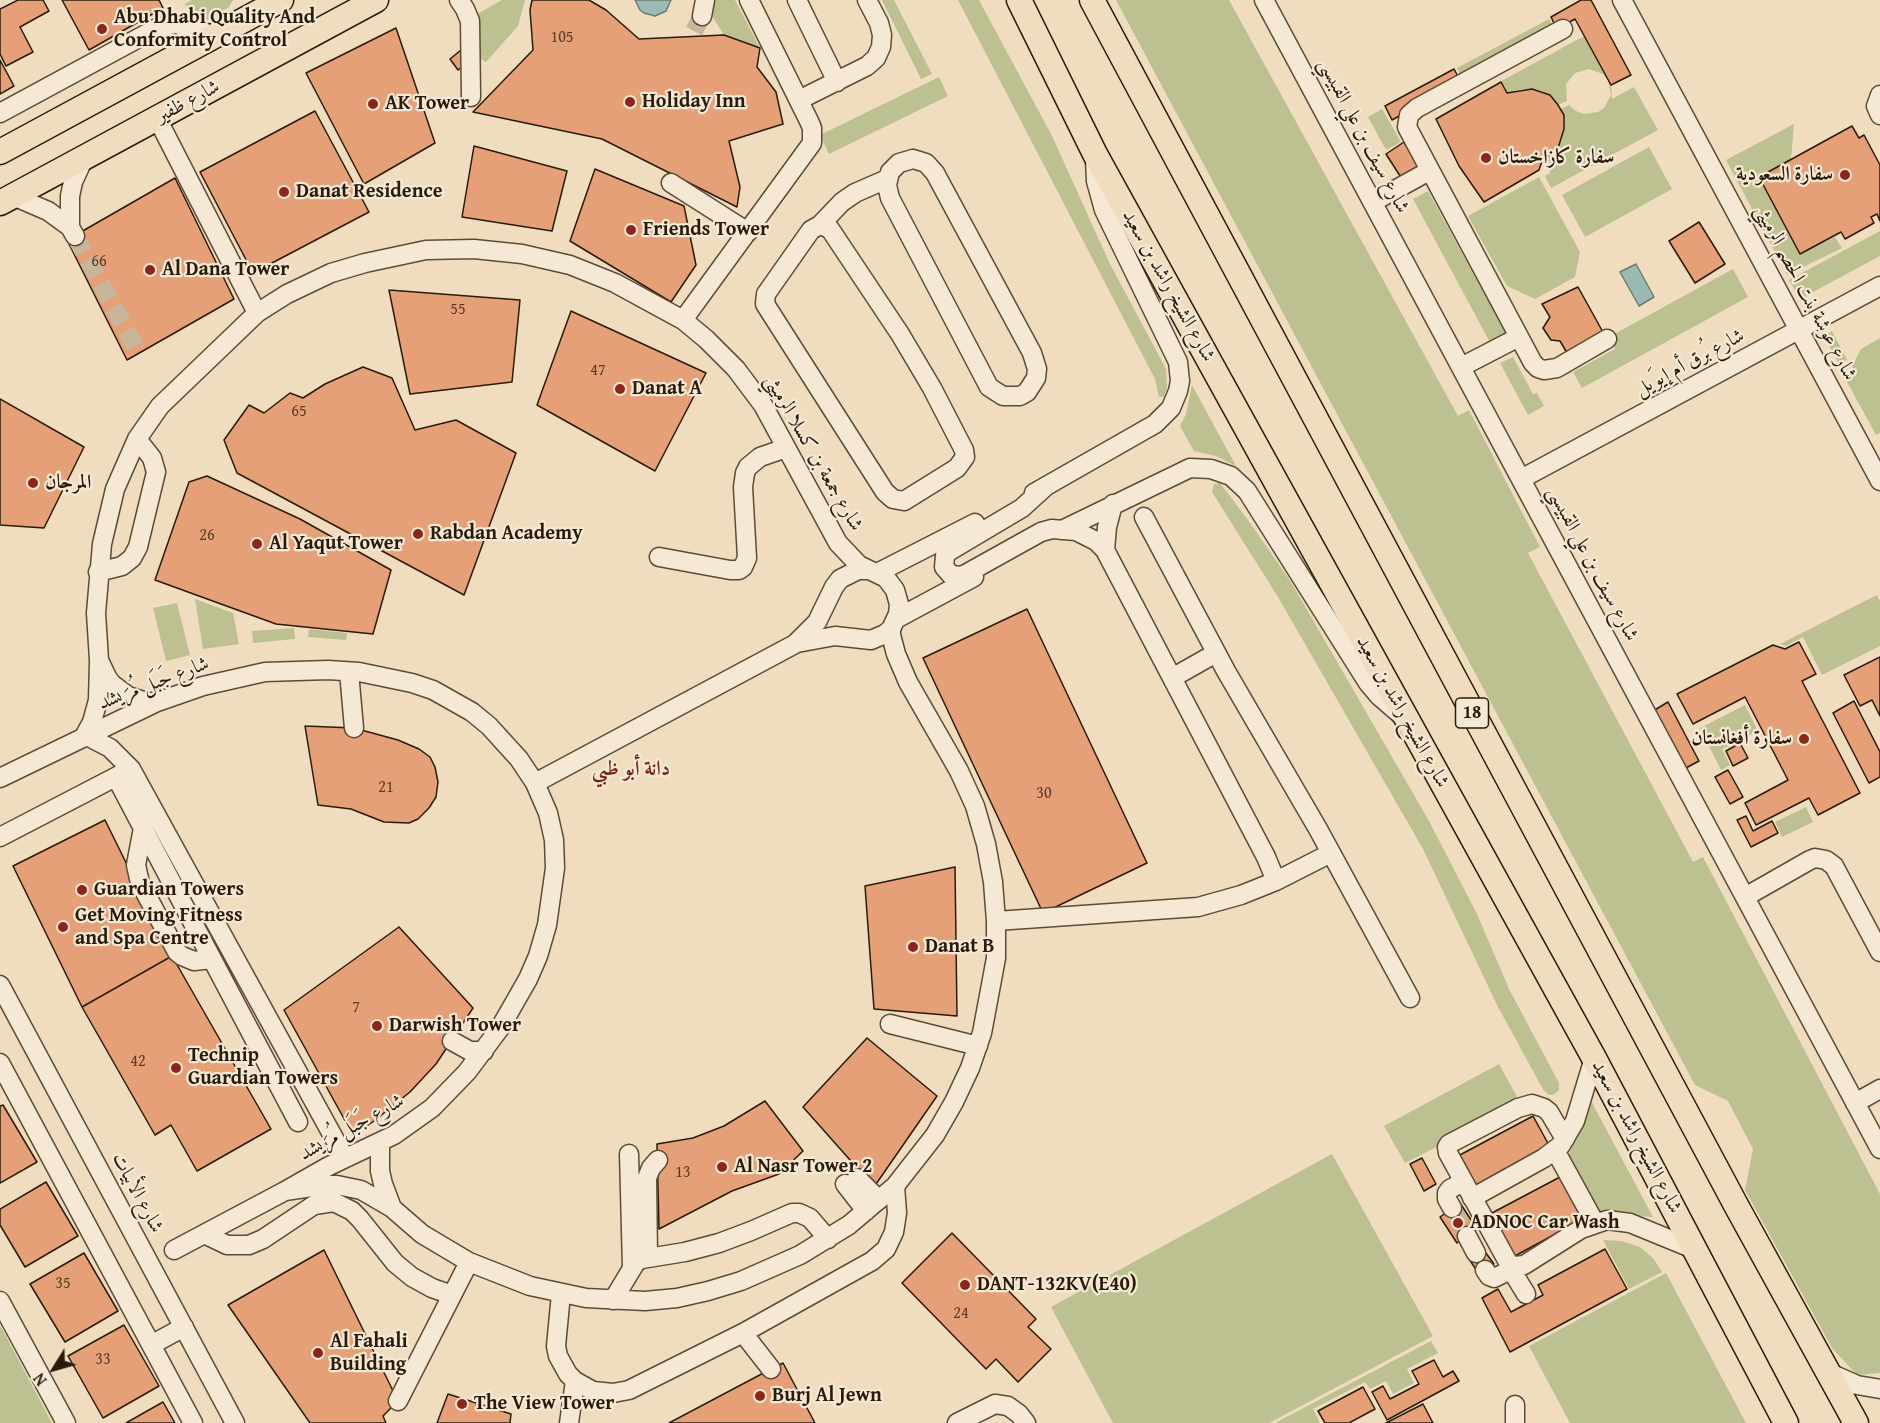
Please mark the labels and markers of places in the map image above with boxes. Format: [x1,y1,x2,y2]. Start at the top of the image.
place label: Abu Dhabi Quality And Conformity Control [114,6,315,53]
marker: Abu Dhabi Quality And Conformity Control [95,22,109,36]
place label: Holiday Inn [642,90,746,114]
place label: AK Tower [385,92,469,116]
marker: Holiday Inn [623,95,637,109]
marker: AK Tower [366,97,380,111]
place label: سفارة كازاخستان [1498,146,1614,170]
marker: سفارة كازاخستان [1479,151,1493,165]
place label: سفارة السعودية [1736,163,1833,187]
marker: سفارة السعودية [1838,168,1852,182]
place label: Danat Residence [296,180,443,204]
marker: Danat Residence [277,185,291,199]
place label: Friends Tower [643,218,769,242]
marker: Friends Tower [624,223,638,237]
place label: Al Dana Tower [162,258,290,282]
marker: Al Dana Tower [143,263,157,277]
place label: Danat A [632,377,702,401]
marker: Danat A [613,382,627,396]
place label: المرجان [45,471,91,495]
marker: المرجان [26,476,40,490]
place label: Rabdan Academy [430,522,582,546]
marker: Rabdan Academy [411,527,425,541]
place label: Al Yaqut Tower [269,532,403,556]
marker: Al Yaqut Tower [250,537,264,551]
place label: سفارة أفغانستان [1691,727,1792,751]
marker: سفارة أفغانستان [1797,732,1811,746]
place label: Guardian Towers [94,878,244,902]
marker: Guardian Towers [75,883,89,897]
place label: Get Moving Fitness and Spa Centre [75,904,243,951]
marker: Get Moving Fitness and Spa Centre [56,920,70,934]
place label: Danat B [925,935,995,959]
marker: Danat B [906,940,920,954]
place label: Darwish Tower [389,1014,521,1038]
marker: Darwish Tower [370,1019,384,1033]
place label: Technip Guardian Towers [188,1044,338,1091]
marker: Technip Guardian Towers [169,1061,183,1075]
place label: Al Nasr Tower 2 [734,1155,872,1179]
marker: Al Nasr Tower 2 [715,1160,729,1174]
place label: ADNOC Car Wash [1470,1211,1620,1235]
marker: ADNOC Car Wash [1451,1216,1465,1230]
place label: DANT-132KV(E40) [977,1273,1137,1297]
marker: DANT-132KV(E40) [958,1278,972,1292]
place label: Al Fahali Building [330,1330,408,1377]
marker: Al Fahali Building [311,1346,325,1360]
place label: Burj Al Jewn [772,1384,882,1408]
marker: Burj Al Jewn [753,1389,767,1403]
place label: The View Tower [474,1392,614,1416]
marker: The View Tower [455,1397,469,1411]

